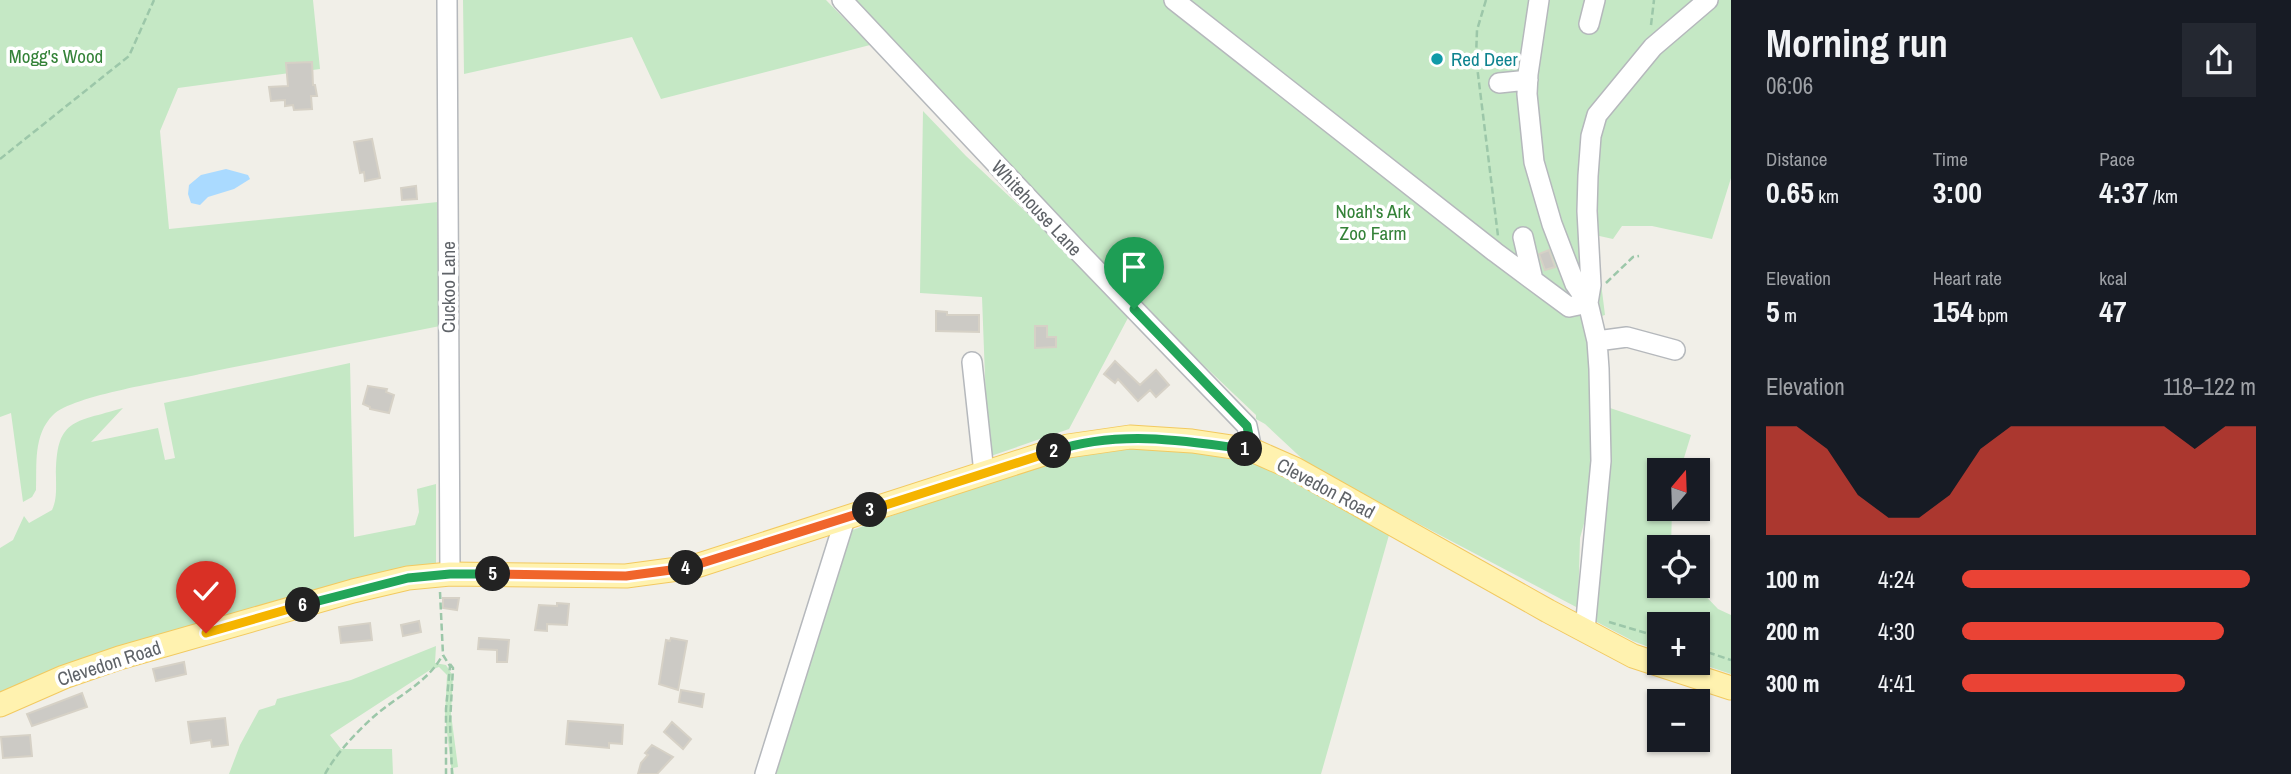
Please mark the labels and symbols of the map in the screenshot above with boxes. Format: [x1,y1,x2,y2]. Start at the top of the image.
park label: Mogg's Wood [9,43,103,69]
place label: Red Deer [1451,46,1518,72]
marker: Red Deer [1429,51,1445,67]
street label: Whitehouse Lane [986,154,1088,262]
park label: Noah's Ark Zoo Farm [1336,198,1411,246]
pin [1104,237,1164,309]
street label: Cuckoo Lane [435,241,461,333]
pin: 1 [1228,432,1262,466]
pin: 2 [1036,434,1072,468]
street label: Clevedon Road [1272,451,1380,525]
north arrow [1647,458,1710,522]
pin: 3 [852,492,888,528]
pin: 4 [668,550,704,586]
pin: 5 [476,556,510,592]
pin [176,561,236,633]
pin: 6 [286,588,320,622]
street label: Clevedon Road [54,634,164,692]

